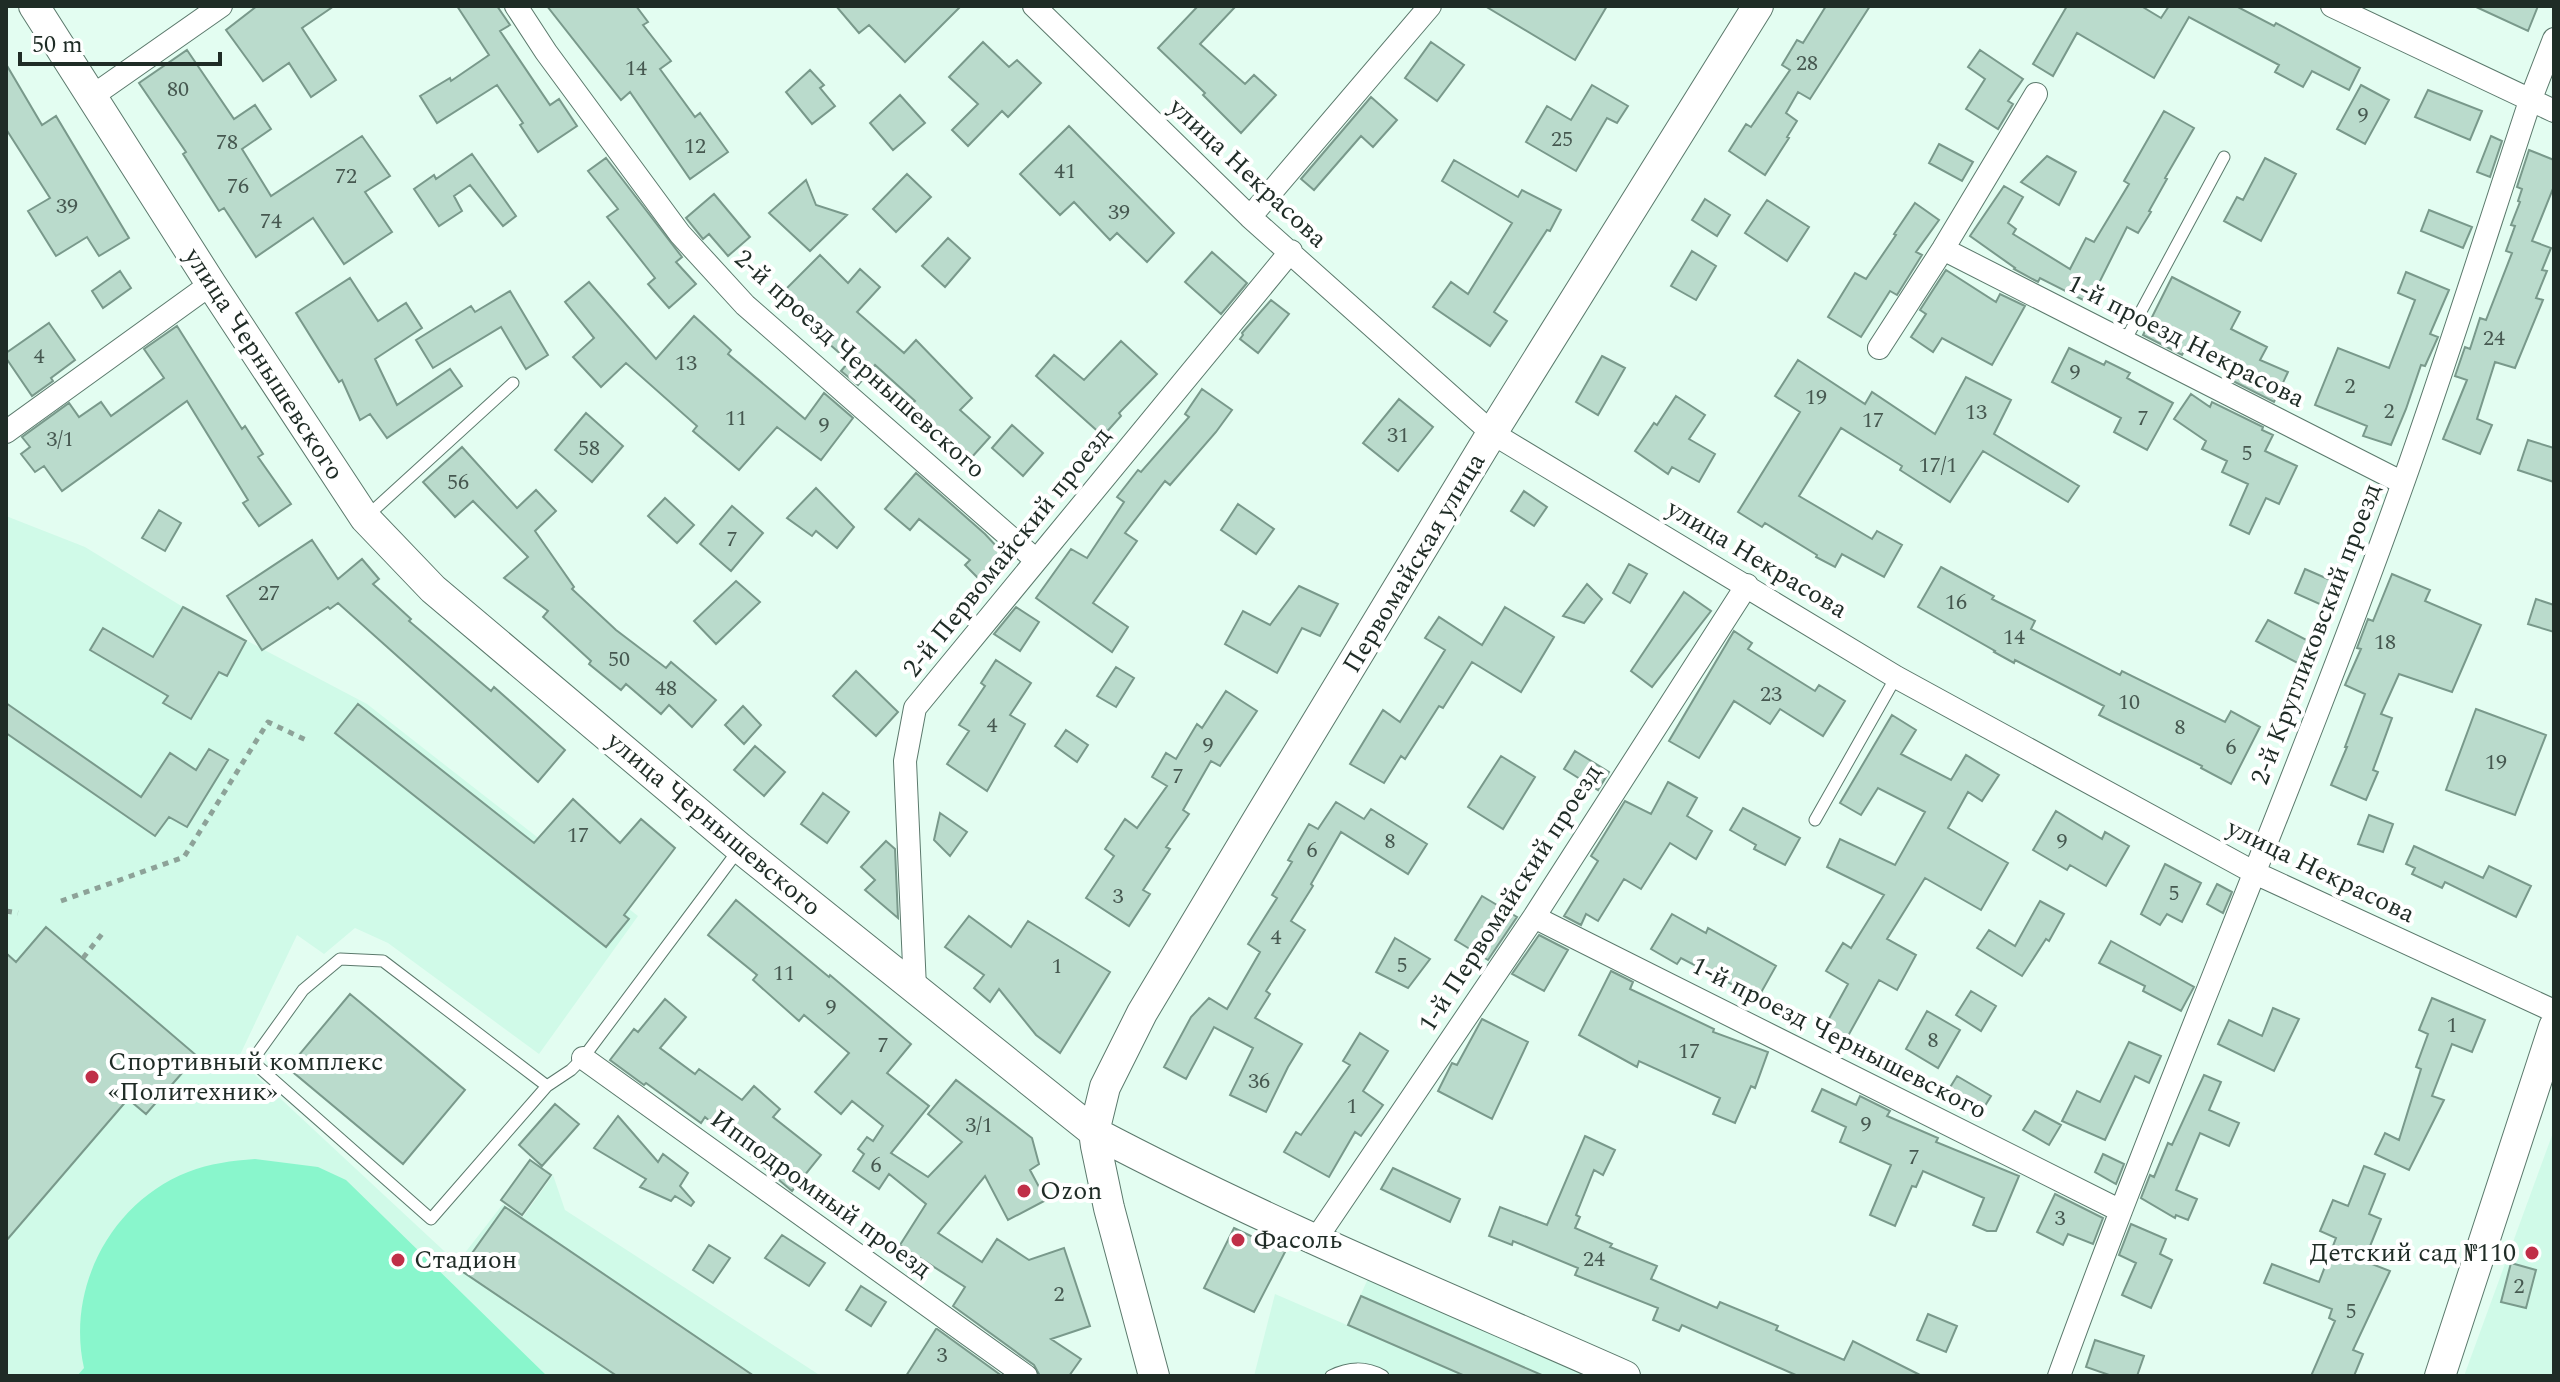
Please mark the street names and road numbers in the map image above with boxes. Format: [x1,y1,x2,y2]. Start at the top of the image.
street label: улица Некрасова [1159,88,1337,258]
street label: улица Чернышевского [173,239,354,488]
street label: 2-й проезд Чернышевского [725,240,995,488]
street label: 1-й проезд Некрасова [2060,264,2312,419]
street label: 2-й Первомайский проезд [893,418,1121,686]
street label: Первомайская улица [1332,445,1496,681]
street label: 2-й Кругликовский проезд [2240,477,2392,791]
street label: улица Некрасова [1658,488,1856,629]
street label: улица Чернышевского [597,721,830,926]
street label: 1-й Первомайский проезд [1408,756,1612,1040]
street label: улица Некрасова [2219,808,2422,934]
street label: 1-й проезд Чернышевского [1684,946,1994,1130]
street label: Ипподромный проезд [702,1100,940,1288]

